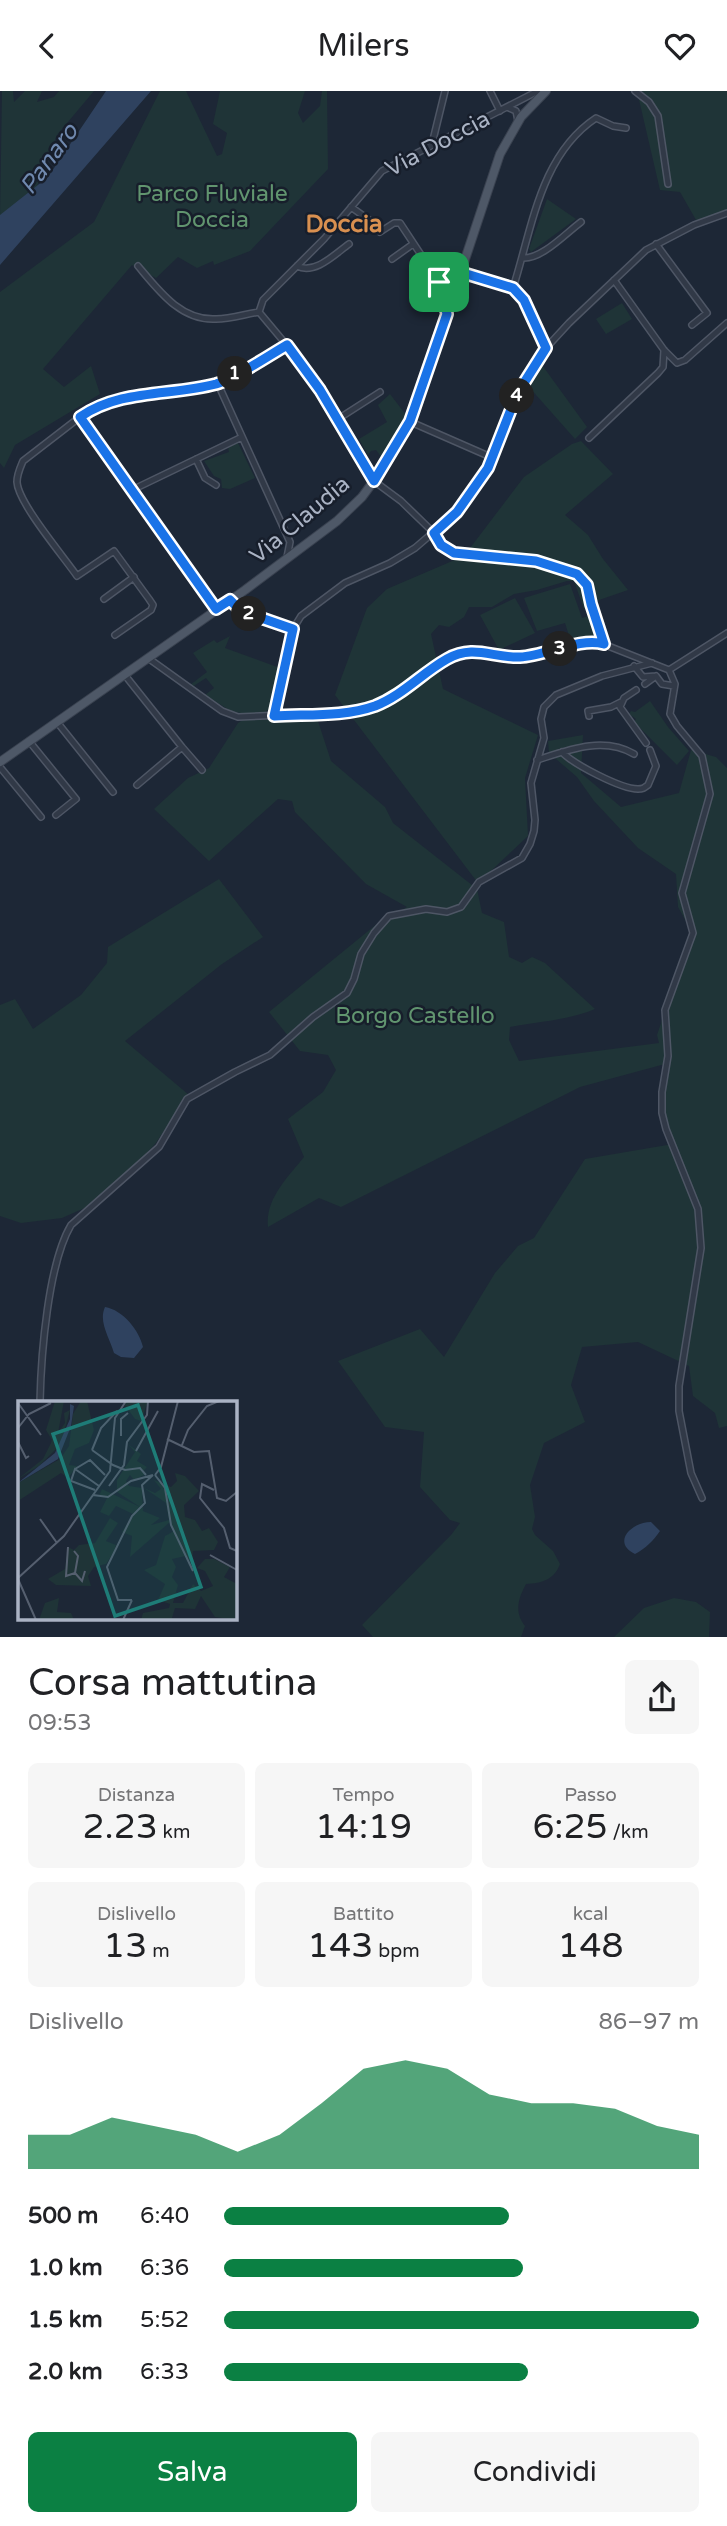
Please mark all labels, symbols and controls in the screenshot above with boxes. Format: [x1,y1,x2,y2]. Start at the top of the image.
icon: back [28,27,66,65]
text: Milers [317,27,410,65]
icon: heart [661,27,699,65]
street label: Via Doccia [381,105,495,183]
water label: Panaro [14,117,85,200]
park label: Parco Fluviale Doccia [136,180,288,234]
district label: Doccia [305,210,383,239]
pin [409,252,469,312]
icon: arrive [420,263,458,301]
pin: 1 [218,357,252,391]
text: 1 [229,362,240,384]
pin: 4 [500,379,534,413]
text: 4 [511,384,522,406]
street label: Via Claudia [244,470,356,570]
pin: 2 [232,596,266,631]
text: 2 [243,602,254,624]
pin: 3 [542,631,578,667]
text: 3 [554,637,565,659]
park label: Borgo Castello [335,1002,495,1030]
inset map [18,1401,236,1619]
text: Corsa mattutina [28,1660,317,1706]
button: share [625,1660,699,1734]
text: 09:53 [28,1709,92,1737]
text: Distanza [98,1784,175,1806]
text: Tempo [332,1784,395,1806]
text: Passo [564,1784,617,1806]
text: 2.23 [83,1806,158,1848]
text: 14:19 [315,1806,412,1848]
text: 6:25 [532,1806,607,1848]
text: km [158,1821,190,1843]
text: /km [607,1821,649,1843]
text: Dislivello [97,1903,176,1925]
text: Battito [333,1903,394,1925]
text: kcal [573,1903,608,1925]
text: 13 [103,1925,147,1967]
text: 143 [307,1925,373,1967]
text: 148 [558,1925,623,1967]
text: m [147,1940,170,1962]
text: bpm [373,1940,420,1962]
text: Dislivello [28,2008,124,2036]
text: 86–97 m [598,2008,699,2036]
text: 500 m [28,2202,98,2230]
text: 6:40 [140,2202,189,2230]
text: 1.0 km [28,2254,103,2282]
text: 6:36 [140,2254,189,2282]
text: 1.5 km [28,2306,103,2334]
text: 5:52 [140,2306,189,2334]
text: 2.0 km [28,2358,103,2386]
text: 6:33 [140,2358,189,2386]
button: Salva [28,2432,357,2512]
button: Condividi [371,2432,699,2512]

